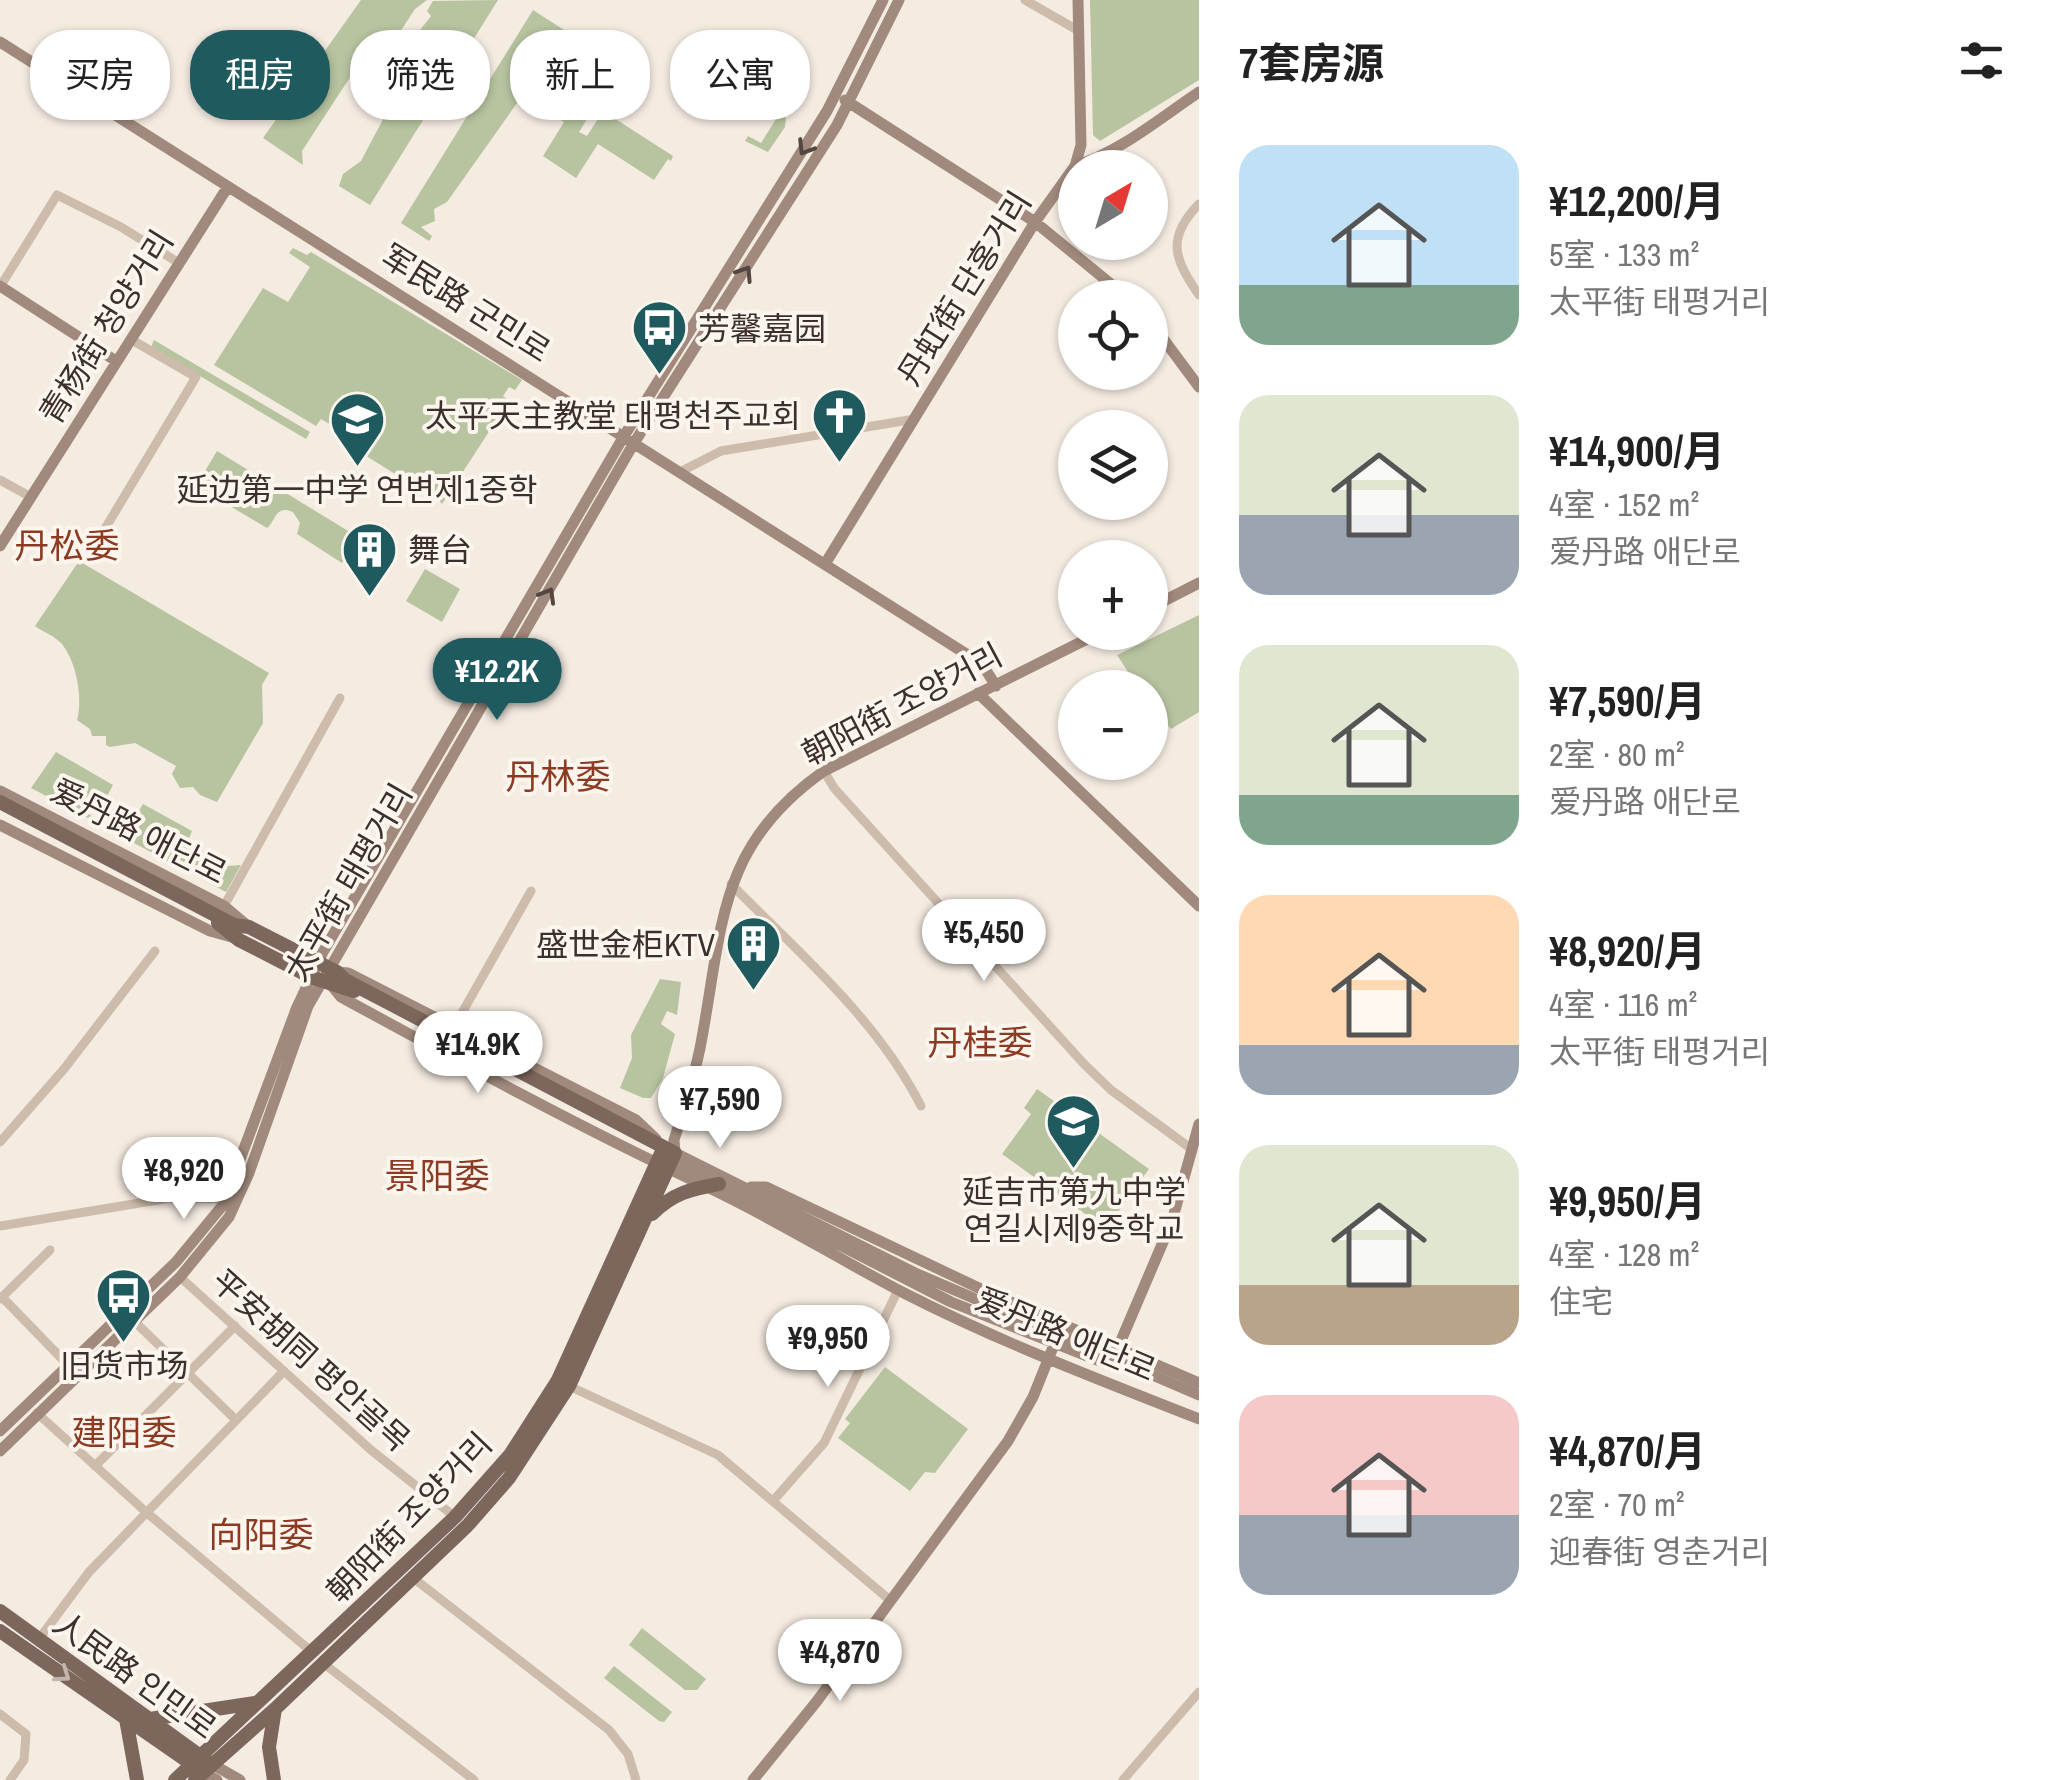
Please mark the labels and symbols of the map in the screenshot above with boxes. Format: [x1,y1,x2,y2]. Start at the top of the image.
one-way arrow [798,137,817,155]
north arrow [1058,150,1168,260]
street label: 丹虹街 단홍거리 [887,183,1041,393]
street label: 青杨街 청양거리 [29,222,183,432]
street label: 军民路 군민로 [373,234,559,372]
one-way arrow [733,266,751,285]
bus stop icon: 芳馨嘉园 [629,298,689,377]
place label: 芳馨嘉园 [698,307,826,350]
church icon: 太平天主教堂 태평천주교회 [810,385,870,464]
school or university icon: 延边第一中学 연변제1중학 [327,390,387,469]
place label: 太平天主教堂 태평천주교회 [425,394,801,437]
place label: 延边第一中学 연변제1중학 [176,468,538,511]
building icon: 舞台 [339,519,399,598]
district label: 丹松委 [14,522,120,569]
place label: 舞台 [408,528,472,571]
one-way arrow [535,588,555,606]
street label: 朝阳街 조양거리 [794,633,1010,775]
pin: ¥12.2K [416,638,578,723]
district label: 丹林委 [505,753,611,800]
street label: 爱丹路 애단로 [44,768,234,894]
street label: 太平街 태평거리 [274,776,422,988]
pin: ¥5,450 [903,899,1065,984]
building icon: 盛世金柜KTV [724,914,784,993]
place label: 盛世金柜KTV [536,923,715,966]
pin: ¥14.9K [397,1011,559,1096]
district label: 丹桂委 [927,1019,1033,1066]
pin: ¥7,590 [639,1066,801,1151]
school or university icon: 延吉市第九中学 연길시제9중학교 [1044,1092,1104,1171]
pin: ¥8,920 [103,1137,265,1222]
district label: 景阳委 [384,1152,490,1199]
place label: 延吉市第九中学 연길시제9중학교 [962,1170,1186,1250]
street label: 平安胡同 평안골목 [203,1259,419,1461]
bus stop icon: 旧货市场 [94,1266,154,1345]
street label: 爱丹路 애단로 [969,1277,1163,1391]
pin: ¥9,950 [747,1305,909,1390]
place label: 旧货市场 [60,1344,188,1387]
district label: 建阳委 [71,1409,177,1456]
street label: 朝阳街 조양거리 [317,1423,501,1611]
district label: 向阳委 [208,1511,314,1558]
street label: 人民路 인민로 [45,1601,225,1749]
pin: ¥4,870 [759,1619,921,1704]
one-way arrow [51,1663,70,1681]

